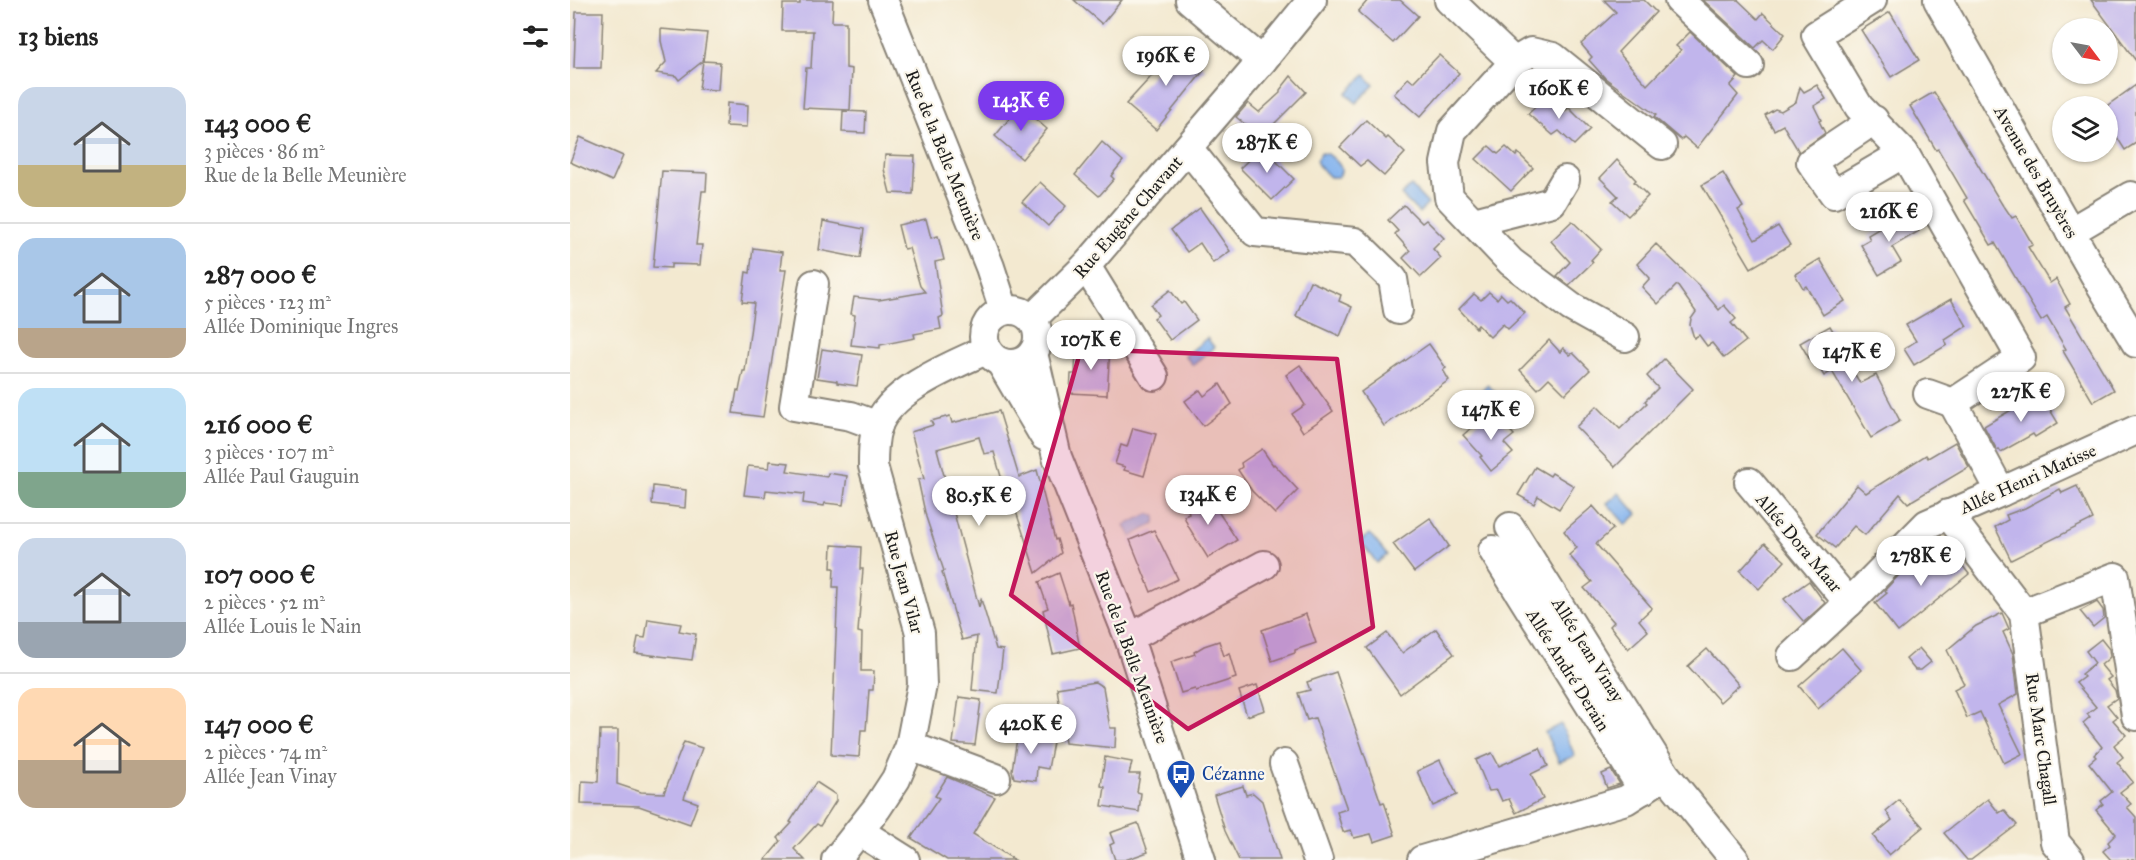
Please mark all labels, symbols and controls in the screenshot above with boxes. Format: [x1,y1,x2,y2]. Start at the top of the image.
north arrow [2052,18,2118,84]
map controls [2052,18,2118,162]
text: 13 biens [18,20,98,52]
icon: filters [519,20,552,53]
pin: 196K € [1117,36,1215,87]
text: 196K € [1136,43,1196,67]
street label: Rue de la Belle Meunière [901,66,989,244]
pin: 160K € [1510,69,1608,120]
text: 160K € [1529,76,1589,100]
pin: 143K € [972,81,1070,132]
text: 143K € [992,88,1050,112]
button: layers [2052,96,2118,162]
street label: Avenue des Bruyères [1989,101,2083,242]
text: 143 000 € [204,107,312,139]
icon: home [66,111,138,183]
pin: 287K € [1218,123,1316,174]
text: 287K € [1236,130,1298,154]
text: 3 pièces · 86 m² [204,139,325,163]
street label: Rue Eugène Chavant [1069,151,1188,283]
text: Rue de la Belle Meunière [204,163,407,187]
pin: 216K € [1840,192,1938,243]
text: 216K € [1860,199,1918,223]
text: 287 000 € [204,258,317,290]
icon: home [66,262,138,334]
text: 5 pièces · 123 m² [204,290,331,314]
text: Allée Dominique Ingres [204,314,398,338]
pin: 107K € [1042,320,1140,371]
text: 107K € [1061,327,1121,351]
pin: 147K € [1803,332,1901,383]
text: 147K € [1822,339,1882,363]
pin: 227K € [1972,372,2070,423]
text: 227K € [1991,379,2051,403]
pin: 147K € [1442,390,1540,441]
text: 147K € [1461,397,1521,421]
text: 216 000 € [204,408,313,440]
icon: home [66,412,138,484]
street label: Allée Henri Matisse [1955,439,2100,519]
text: 3 pièces · 107 m² [204,440,334,464]
text: Allée Paul Gauguin [204,464,359,488]
pin: 134K € [1159,475,1257,526]
pin: 80.5K € [924,476,1034,527]
text: 134K € [1179,482,1237,506]
text: 80.5K € [946,483,1012,507]
street label: Allée Dora Maar [1750,488,1847,597]
street label: Rue Jean Vilar [879,528,928,636]
pin: 278K € [1872,536,1970,587]
text: 278K € [1890,543,1952,567]
text: 107 000 € [204,558,316,590]
icon: home [66,562,138,634]
street label: Rue de la Belle Meunière [1090,568,1174,746]
text: 2 pièces · 52 m² [204,590,325,614]
street label: Allée Jean Vinay [1546,593,1629,707]
street label: Allée André Derain [1521,604,1615,736]
text: Allée Louis le Nain [204,614,361,638]
street label: Rue Marc Chagall [2020,671,2061,807]
pin: 420K € [982,704,1080,755]
text: 147 000 € [204,708,314,740]
text: 420K € [999,711,1063,735]
icon: home [66,712,138,784]
text: 2 pièces · 74 m² [204,740,327,764]
bus stop icon: Cézanne [1165,758,1197,800]
place label: Cézanne [1202,763,1265,785]
text: Allée Jean Vinay [204,764,337,788]

